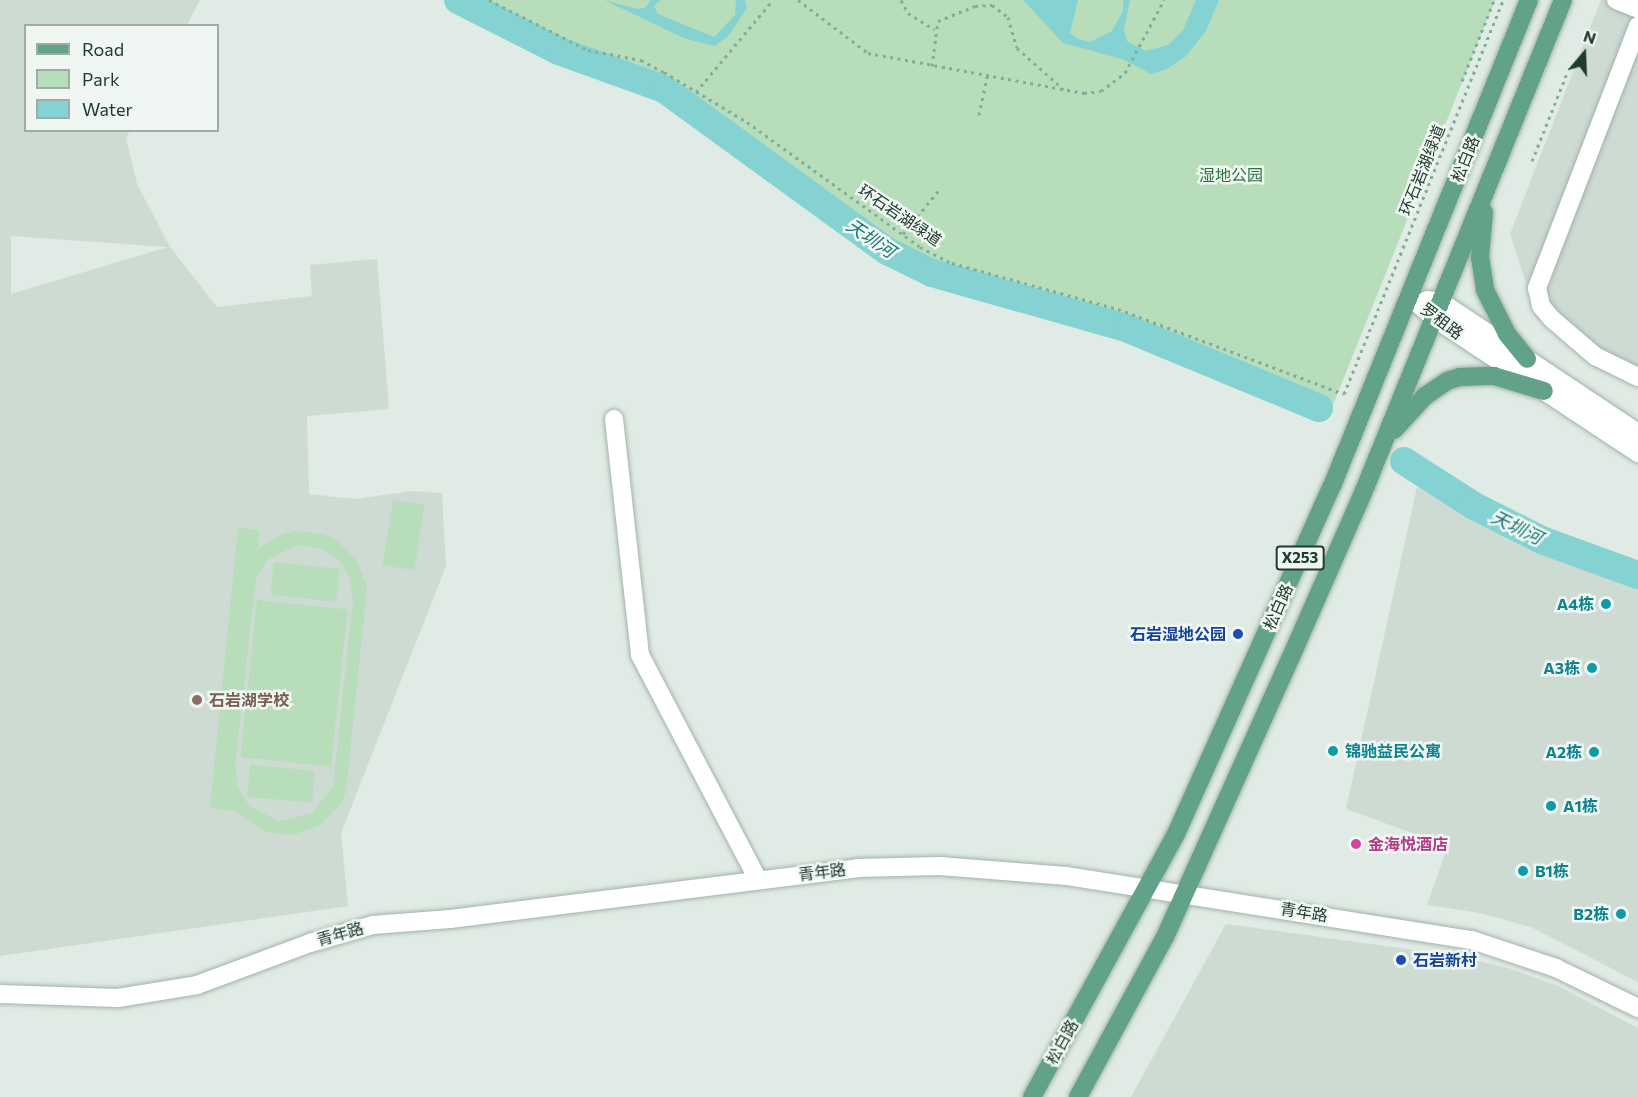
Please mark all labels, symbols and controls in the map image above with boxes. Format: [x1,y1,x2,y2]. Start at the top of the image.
legend [24,24,219,132]
north arrow [1554,24,1614,84]
text: N [1581,26,1599,47]
text: Road [82,38,124,60]
text: Park [82,68,120,90]
text: Water [82,98,133,120]
street label: 环石岩湖绿道 [1395,122,1449,218]
street label: 松白路 [1447,133,1483,185]
park label: 湿地公园 [1199,165,1263,185]
street label: 环石岩湖绿道 [855,180,945,250]
water label: 天圳河 [843,214,899,262]
street label: 罗租路 [1417,299,1467,343]
water label: 天圳河 [1488,505,1546,549]
road number: X253 [1274,546,1326,570]
street label: 松白路 [1259,581,1297,633]
place label: A4栋 [1557,594,1594,614]
marker: A4栋 [1599,597,1613,611]
place label: 石岩湿地公园 [1130,624,1226,644]
marker: 石岩湿地公园 [1231,627,1245,641]
place label: A3栋 [1543,658,1580,678]
marker: A3栋 [1585,661,1599,675]
place label: 石岩湖学校 [209,690,289,710]
marker: 石岩湖学校 [190,693,204,707]
place label: 锦驰益民公寓 [1345,741,1441,761]
place label: A2栋 [1545,742,1582,762]
marker: 锦驰益民公寓 [1326,744,1340,758]
marker: A2栋 [1587,745,1601,759]
place label: A1栋 [1563,796,1598,816]
marker: A1栋 [1544,799,1558,813]
place label: 金海悦酒店 [1368,834,1448,854]
marker: 金海悦酒店 [1349,837,1363,851]
street label: 青年路 [797,860,847,884]
place label: B1栋 [1535,861,1569,881]
marker: B1栋 [1516,864,1530,878]
street label: 青年路 [1279,899,1329,925]
place label: B2栋 [1573,904,1609,924]
marker: B2栋 [1614,907,1628,921]
street label: 青年路 [314,918,366,950]
place label: 石岩新村 [1413,950,1477,970]
marker: 石岩新村 [1394,953,1408,967]
street label: 松白路 [1042,1016,1082,1068]

